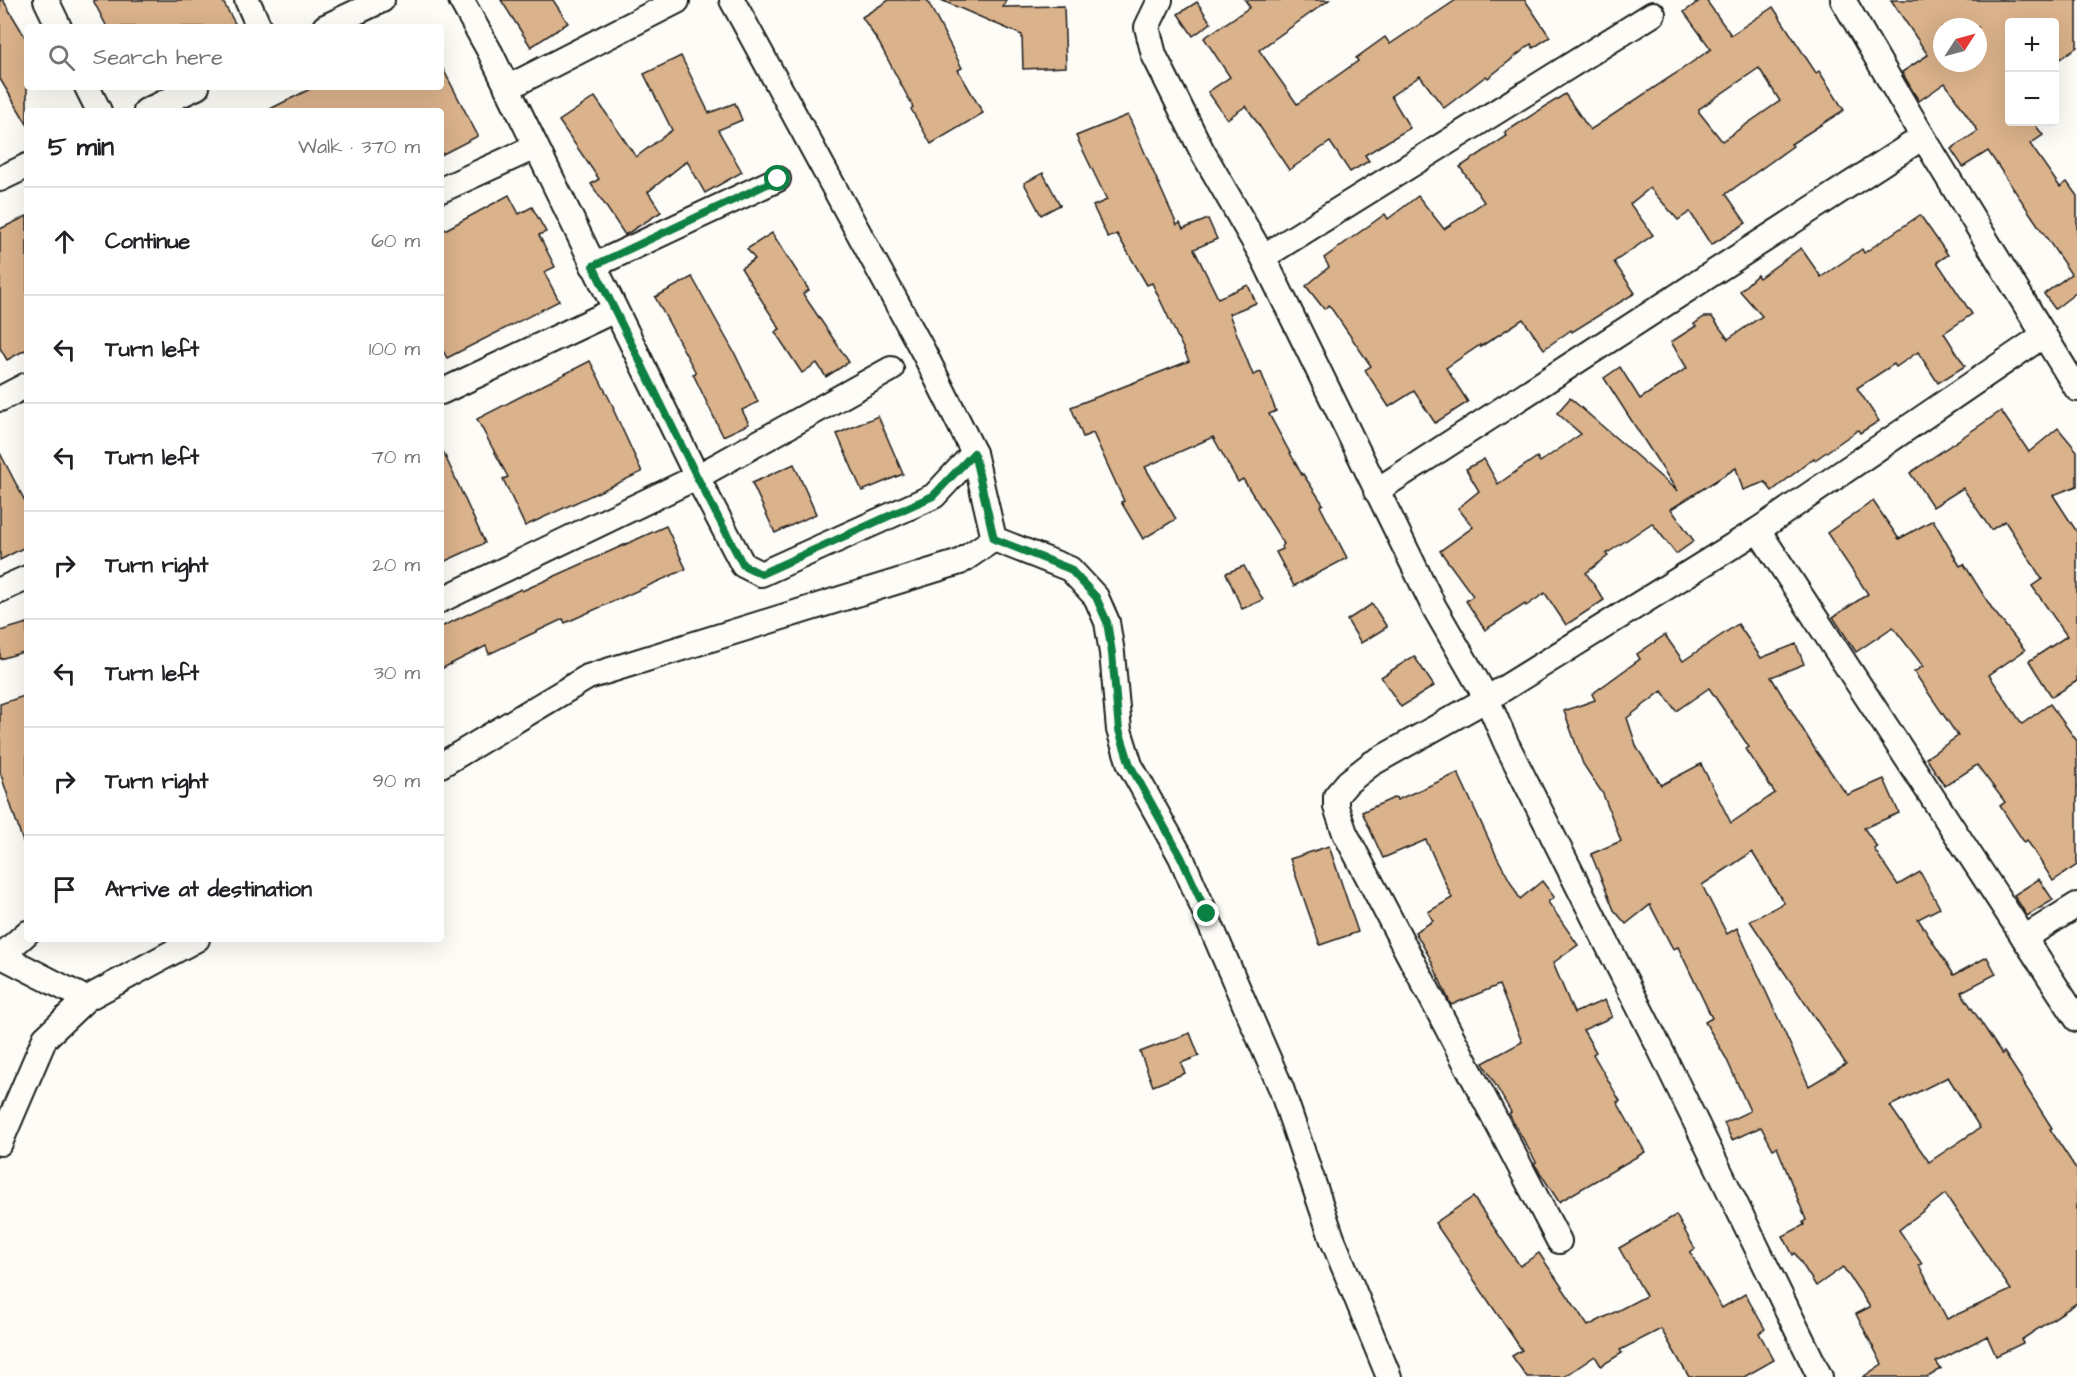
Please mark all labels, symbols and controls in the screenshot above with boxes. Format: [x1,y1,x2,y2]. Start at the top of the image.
north arrow [1933,18,1987,72]
map controls [2005,18,2059,126]
button: + [2005,18,2059,72]
search box [24,24,444,90]
icon: search [45,41,78,74]
text: Search here [93,42,223,73]
button: − [2005,72,2059,126]
text: 5 min [48,129,114,165]
text: Walk · 370 m [298,133,420,161]
route start [764,165,790,191]
icon: ahead [48,225,81,258]
text: Continue [105,226,190,257]
text: 60 m [371,227,420,255]
icon: left [48,333,81,366]
text: Turn left [105,334,199,365]
text: 100 m [369,335,420,363]
icon: left [48,441,81,474]
text: Turn left [105,442,199,473]
text: 70 m [372,443,420,471]
icon: right [48,549,81,582]
text: Turn right [105,550,208,581]
text: 20 m [372,551,420,579]
icon: left [48,657,81,690]
text: Turn left [105,658,199,689]
text: 30 m [374,659,420,687]
icon: right [48,765,81,798]
text: Turn right [105,766,208,797]
text: 90 m [372,767,420,795]
icon: arrive [48,873,81,906]
text: Arrive at destination [105,874,312,905]
route end [1193,900,1219,926]

